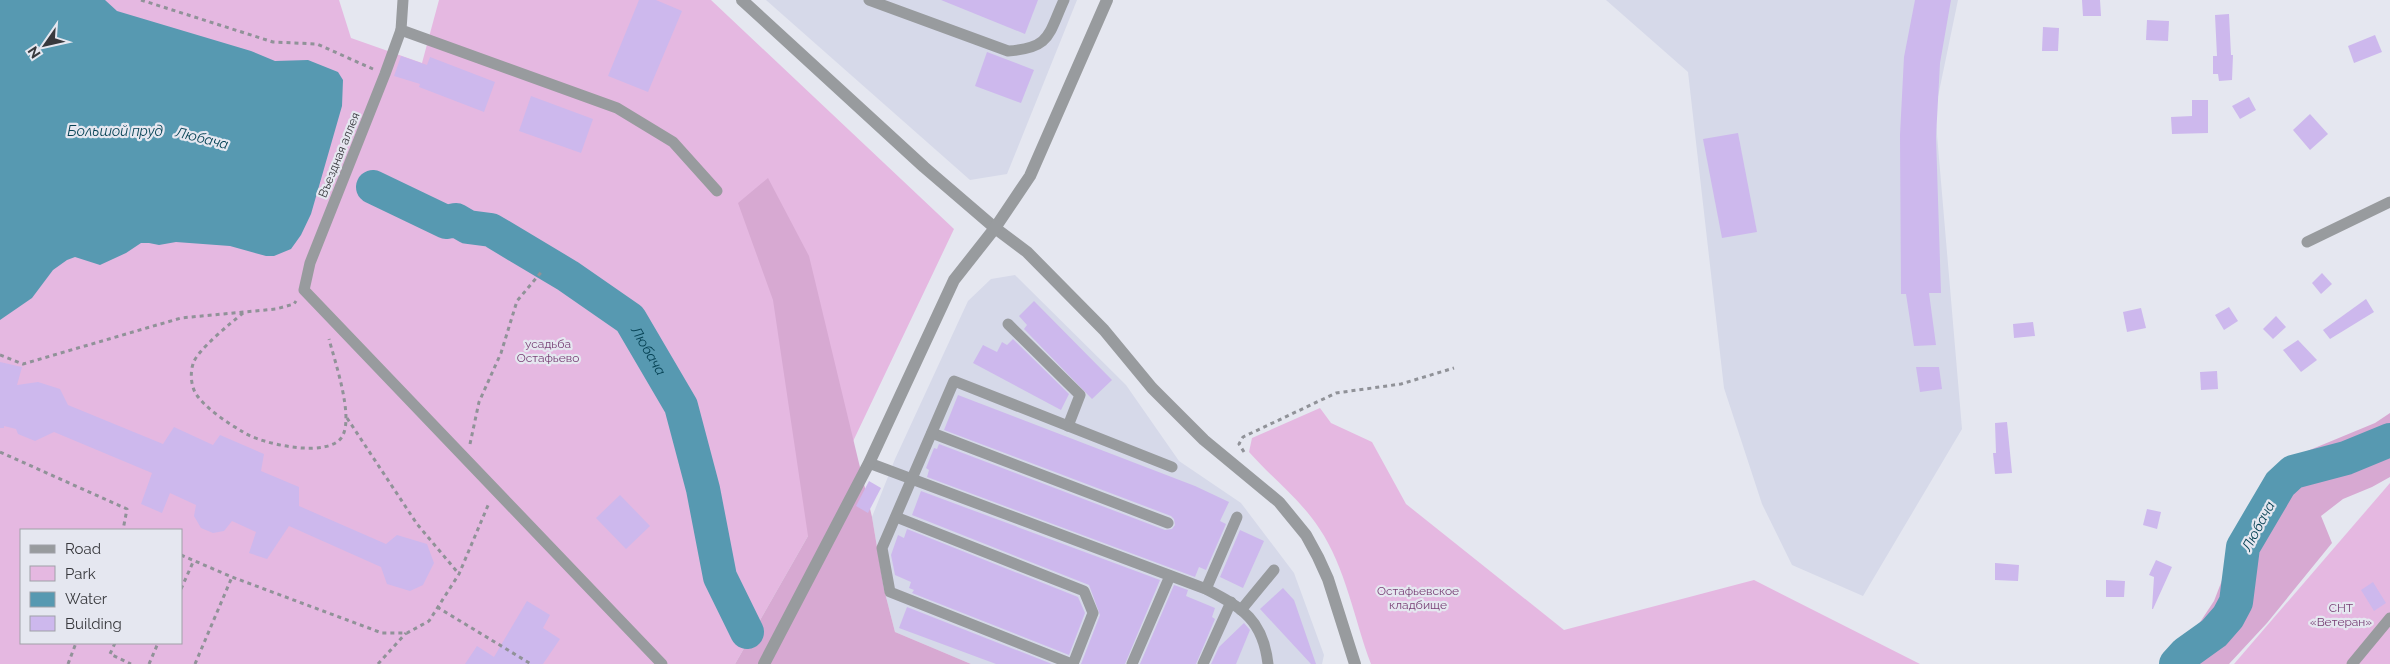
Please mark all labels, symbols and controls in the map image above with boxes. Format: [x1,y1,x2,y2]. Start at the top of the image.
north arrow [20,20,70,70]
text: N [25,43,44,61]
street label: Въездная аллея [315,110,363,200]
water label: Большой пруд [67,123,163,139]
water label: Любача [173,123,230,152]
water label: Любача [627,322,669,378]
park label: усадьба Остафьево [517,337,579,365]
water label: Любача [2238,498,2278,554]
legend [20,529,182,644]
text: Road [65,540,101,558]
text: Park [65,565,96,583]
park label: Остафьевское кладбище [1377,584,1459,612]
text: Water [65,590,108,608]
park label: СНТ «Ветеран» [2310,601,2372,629]
text: Building [65,615,122,633]

